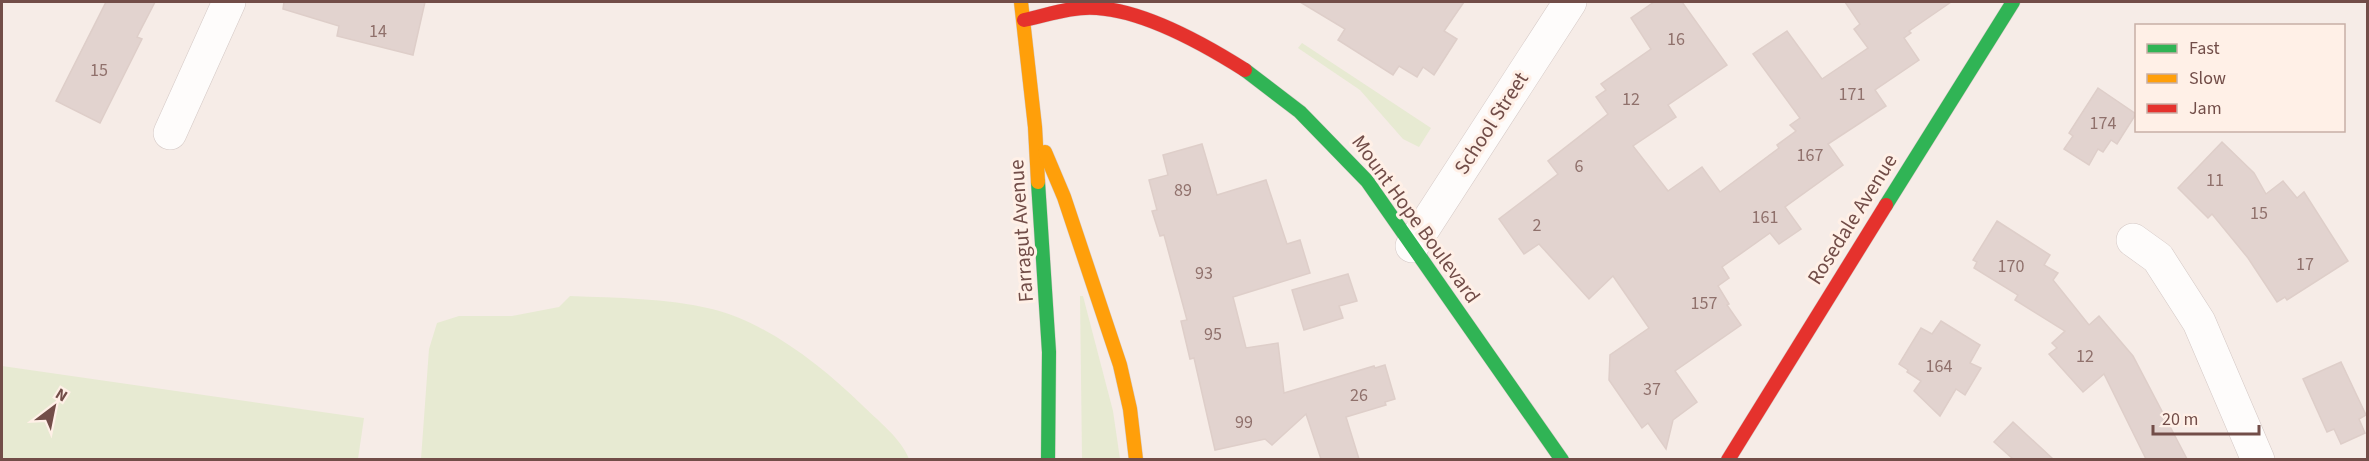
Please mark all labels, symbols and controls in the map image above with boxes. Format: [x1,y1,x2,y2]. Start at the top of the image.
house number: 14 [369,19,387,44]
legend [2135,24,2345,132]
house number: 16 [1667,27,1685,52]
text: Fast [2189,36,2220,61]
house number: 15 [90,58,108,83]
street label: School Street [1447,66,1535,180]
text: Slow [2189,66,2226,91]
house number: 171 [1839,82,1865,107]
house number: 12 [1622,87,1640,112]
text: Jam [2189,96,2222,121]
house number: 174 [2090,111,2116,136]
street label: Mount Hope Boulevard [1345,128,1487,310]
house number: 167 [1797,143,1823,168]
street label: Rosedale Avenue [1800,148,1904,290]
house number: 6 [1575,154,1584,179]
street label: Farragut Avenue [1001,159,1041,303]
house number: 11 [2206,168,2224,193]
house number: 89 [1174,178,1192,203]
house number: 15 [2250,201,2268,226]
house number: 161 [1752,205,1778,230]
house number: 2 [1533,213,1542,238]
house number: 17 [2296,252,2314,277]
house number: 170 [1998,254,2024,279]
house number: 93 [1195,261,1213,286]
house number: 157 [1691,291,1717,316]
house number: 95 [1204,322,1222,347]
house number: 12 [2076,344,2094,369]
house number: 164 [1926,354,1952,379]
north arrow [24,377,84,437]
house number: 37 [1643,377,1661,402]
text: N [51,383,72,407]
house number: 26 [1350,383,1368,408]
scale bar [2153,398,2260,436]
text: 20 m [2162,407,2198,432]
house number: 99 [1235,410,1253,435]

